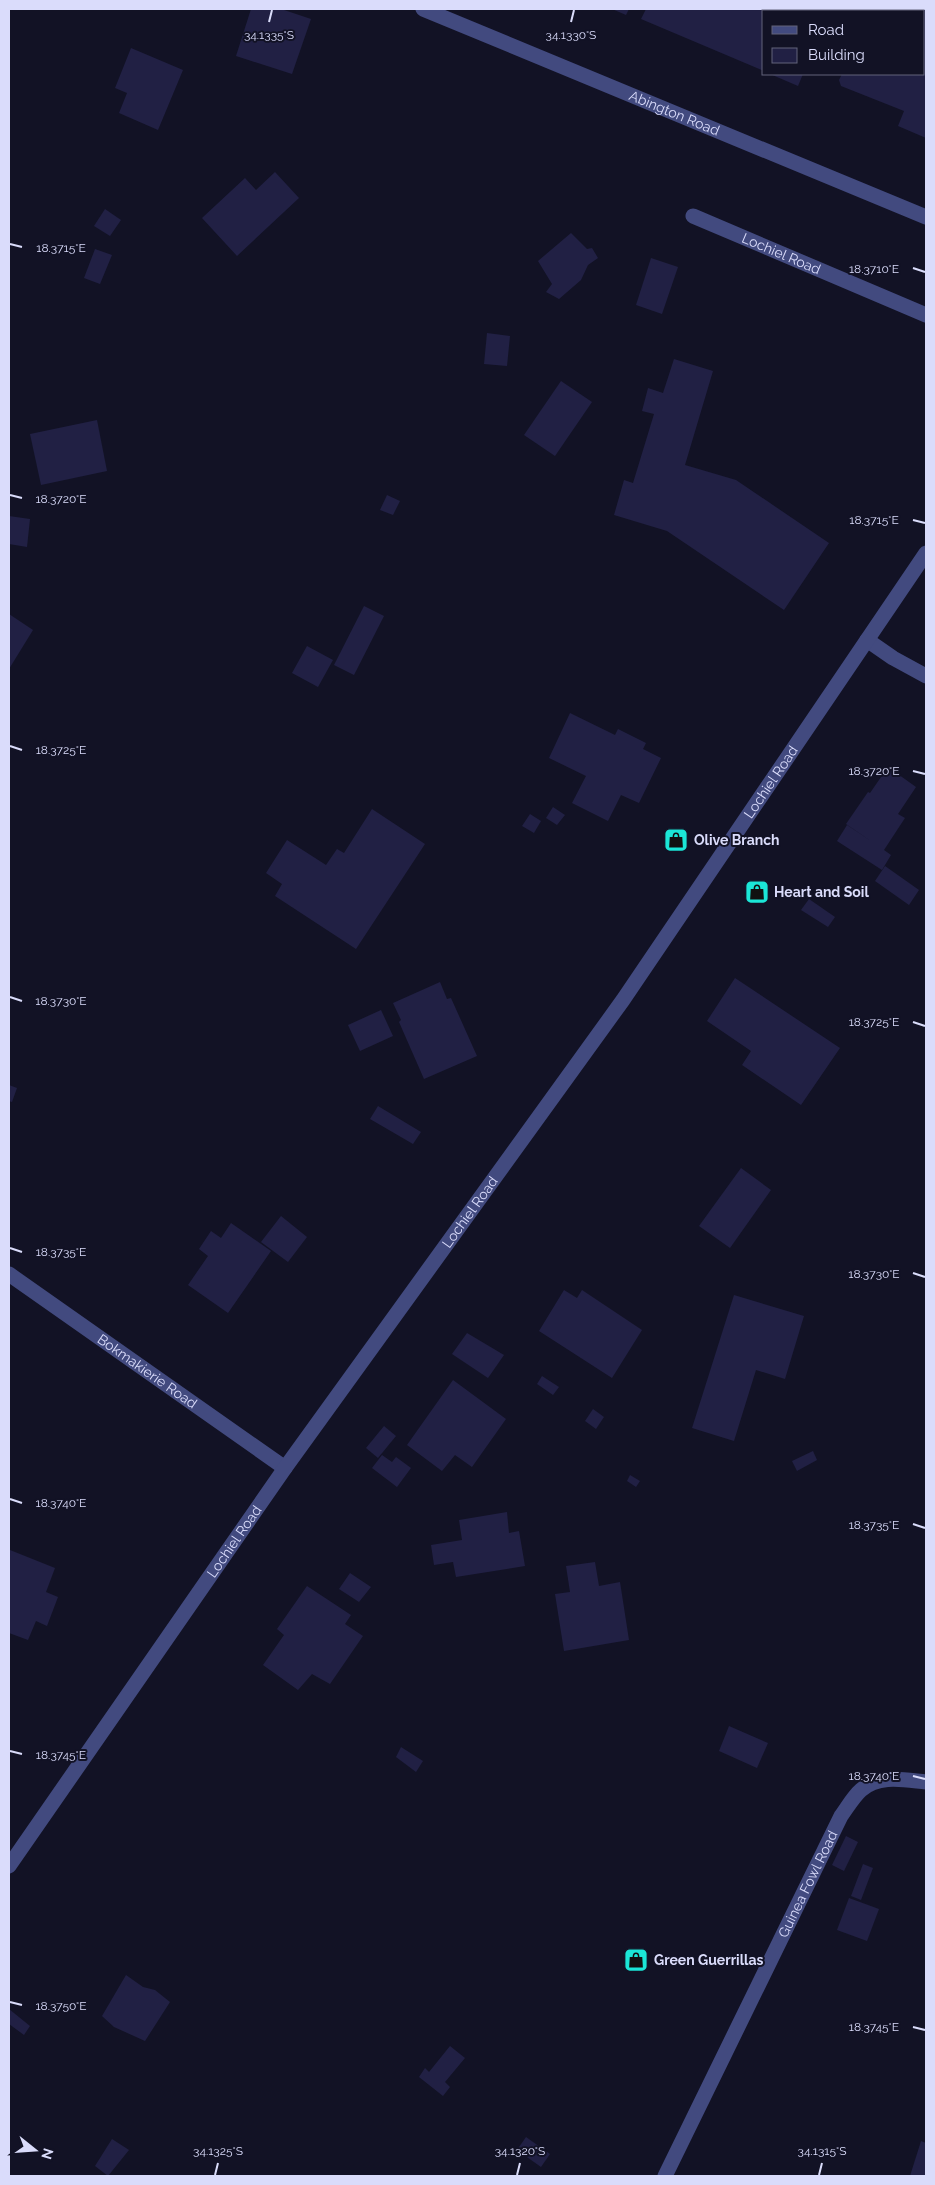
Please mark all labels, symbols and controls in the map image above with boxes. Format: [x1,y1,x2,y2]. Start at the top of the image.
legend [762,10,925,75]
text: Road [808,21,844,39]
text: 34.1335°S [244,28,294,42]
text: 34.1330°S [546,28,596,42]
text: Building [808,46,865,64]
street label: Abington Road [627,87,722,139]
street label: Lochiel Road [740,230,823,277]
text: 18.3715°E [36,241,86,255]
text: 18.3710°E [849,262,899,276]
text: 18.3720°E [35,492,87,506]
text: 18.3715°E [849,513,899,527]
text: 18.3725°E [36,743,86,757]
street label: Lochiel Road [741,743,801,821]
text: 18.3720°E [848,764,900,778]
shop icon: Olive Branch [663,827,689,853]
place label: Olive Branch [694,832,780,848]
shop icon: Heart and Soil [744,879,770,905]
place label: Heart and Soil [774,884,869,900]
text: 18.3730°E [35,994,87,1008]
text: 18.3725°E [849,1015,899,1029]
street label: Lochiel Road [439,1173,501,1251]
text: 18.3735°E [36,1245,86,1259]
text: 18.3730°E [848,1267,900,1281]
street label: Bokmakierie Road [95,1331,200,1412]
text: 18.3740°E [36,1496,86,1510]
street label: Lochiel Road [204,1502,265,1581]
text: 18.3735°E [849,1518,899,1532]
text: 18.3745°E [36,1748,86,1762]
text: 18.3740°E [849,1769,899,1783]
street label: Guinea Fowl Road [775,1828,841,1940]
shop icon: Green Guerrillas [623,1947,649,1973]
place label: Green Guerrillas [654,1952,764,1968]
text: 18.3750°E [35,1999,87,2013]
text: 18.3745°E [849,2020,899,2034]
north arrow [10,2125,60,2175]
text: 34.1325°S [193,2144,243,2158]
text: 34.1320°S [495,2144,545,2158]
text: 34.1315°S [798,2144,846,2158]
text: N [38,2146,57,2161]

